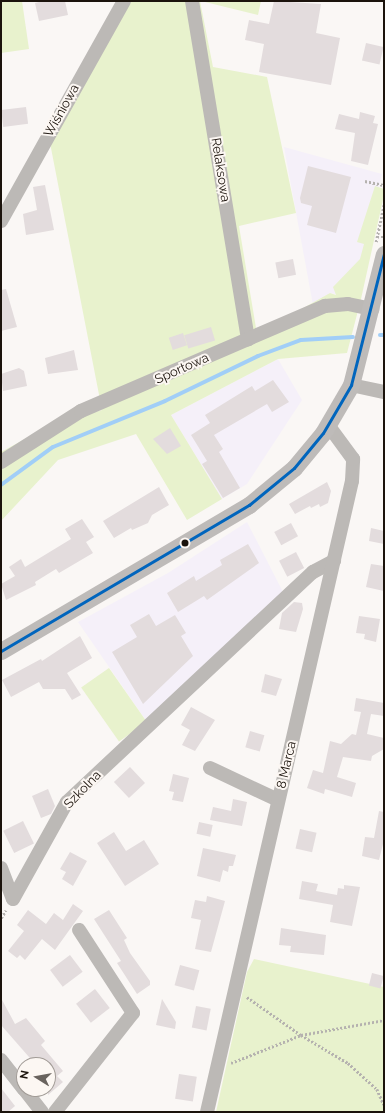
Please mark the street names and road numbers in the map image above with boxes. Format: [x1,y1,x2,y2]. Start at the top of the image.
street label: Wiśniowa [41,82,83,140]
street label: Relaksowa [207,137,233,203]
street label: Sportowa [153,350,211,388]
street label: 8 Marca [274,740,300,790]
street label: Szkolna [61,768,105,812]

